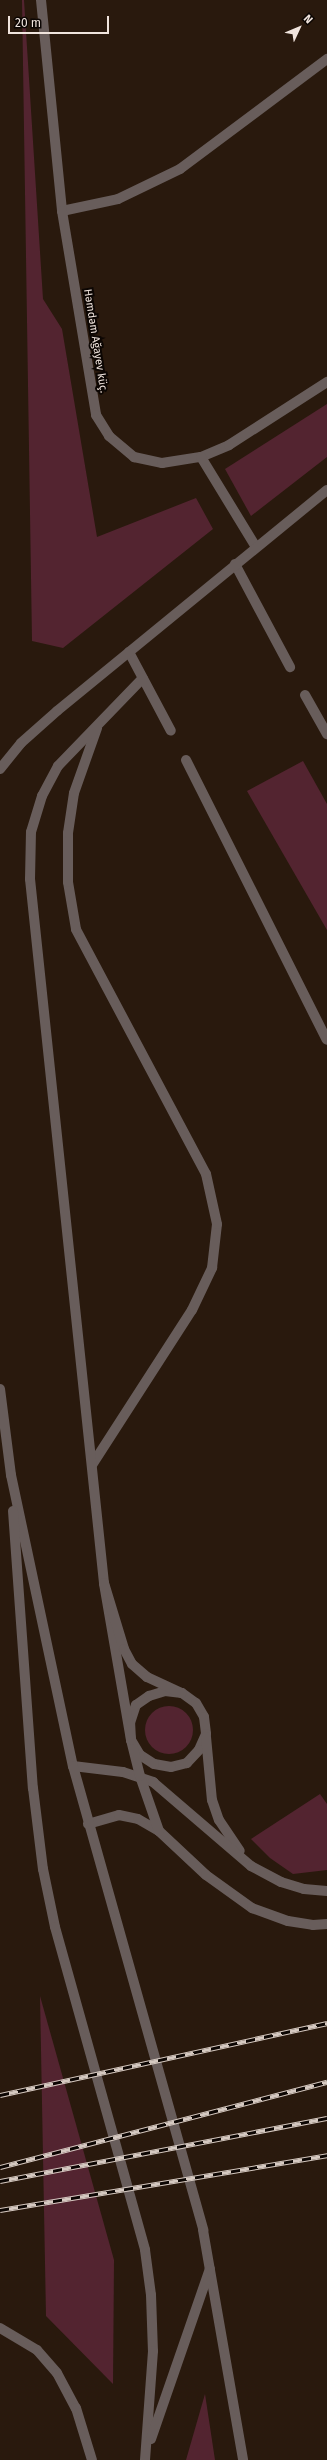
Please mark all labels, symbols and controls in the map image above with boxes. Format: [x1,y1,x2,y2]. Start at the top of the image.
scale bar [10,8,111,34]
north arrow [279,8,319,48]
text: N [301,12,315,26]
text: 20 m [15,16,41,30]
street label: Həmdəm Ağayev küç. [80,288,110,394]

